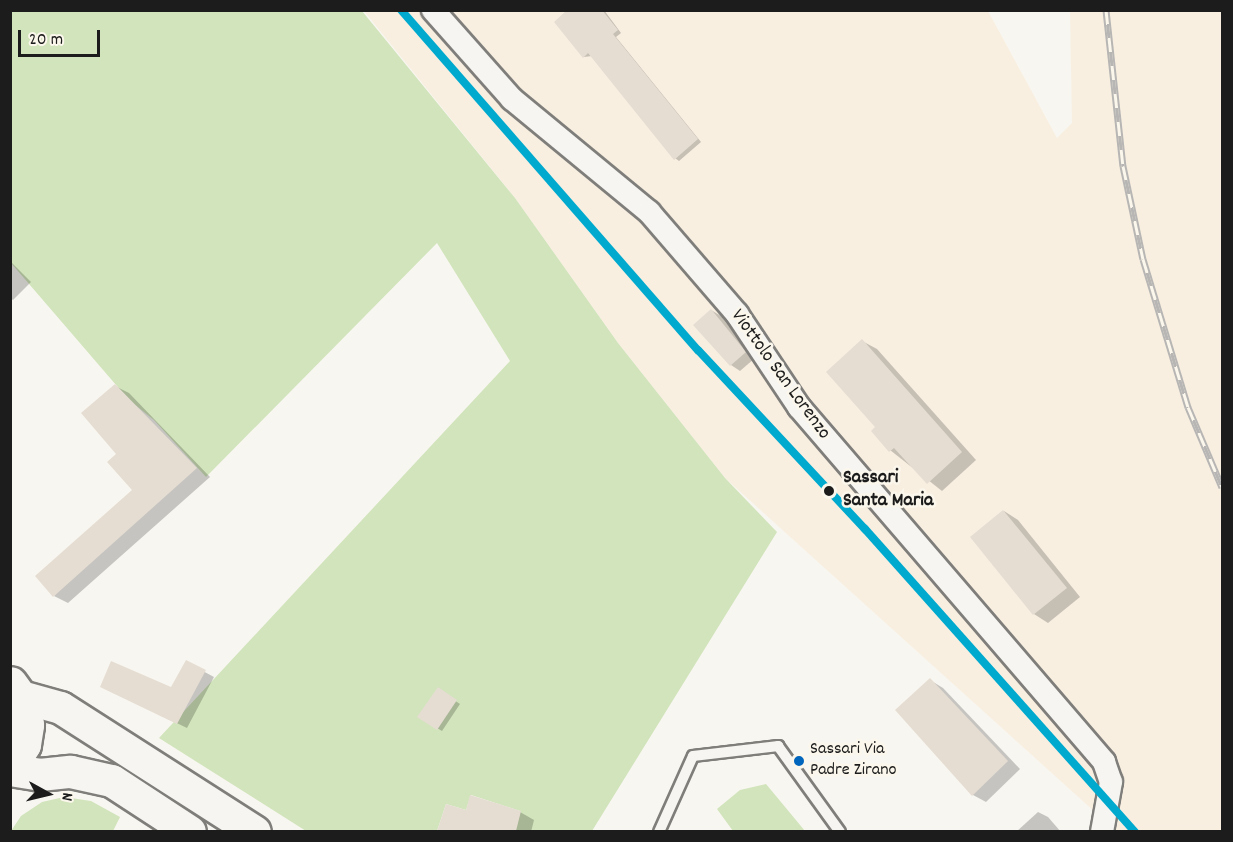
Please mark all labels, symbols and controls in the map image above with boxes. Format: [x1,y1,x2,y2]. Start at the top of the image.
scale bar [21,18,104,56]
text: 20 m [29,28,63,53]
street label: Viottolo San Lorenzo [725,305,835,445]
place label: Sassari Santa Maria [843,467,933,514]
marker: Sassari Santa Maria [820,482,838,500]
place label: Sassari Via Padre Zirano [810,740,896,783]
marker: Sassari Via Padre Zirano [793,755,805,767]
north arrow [18,764,78,824]
text: N [54,791,78,802]

